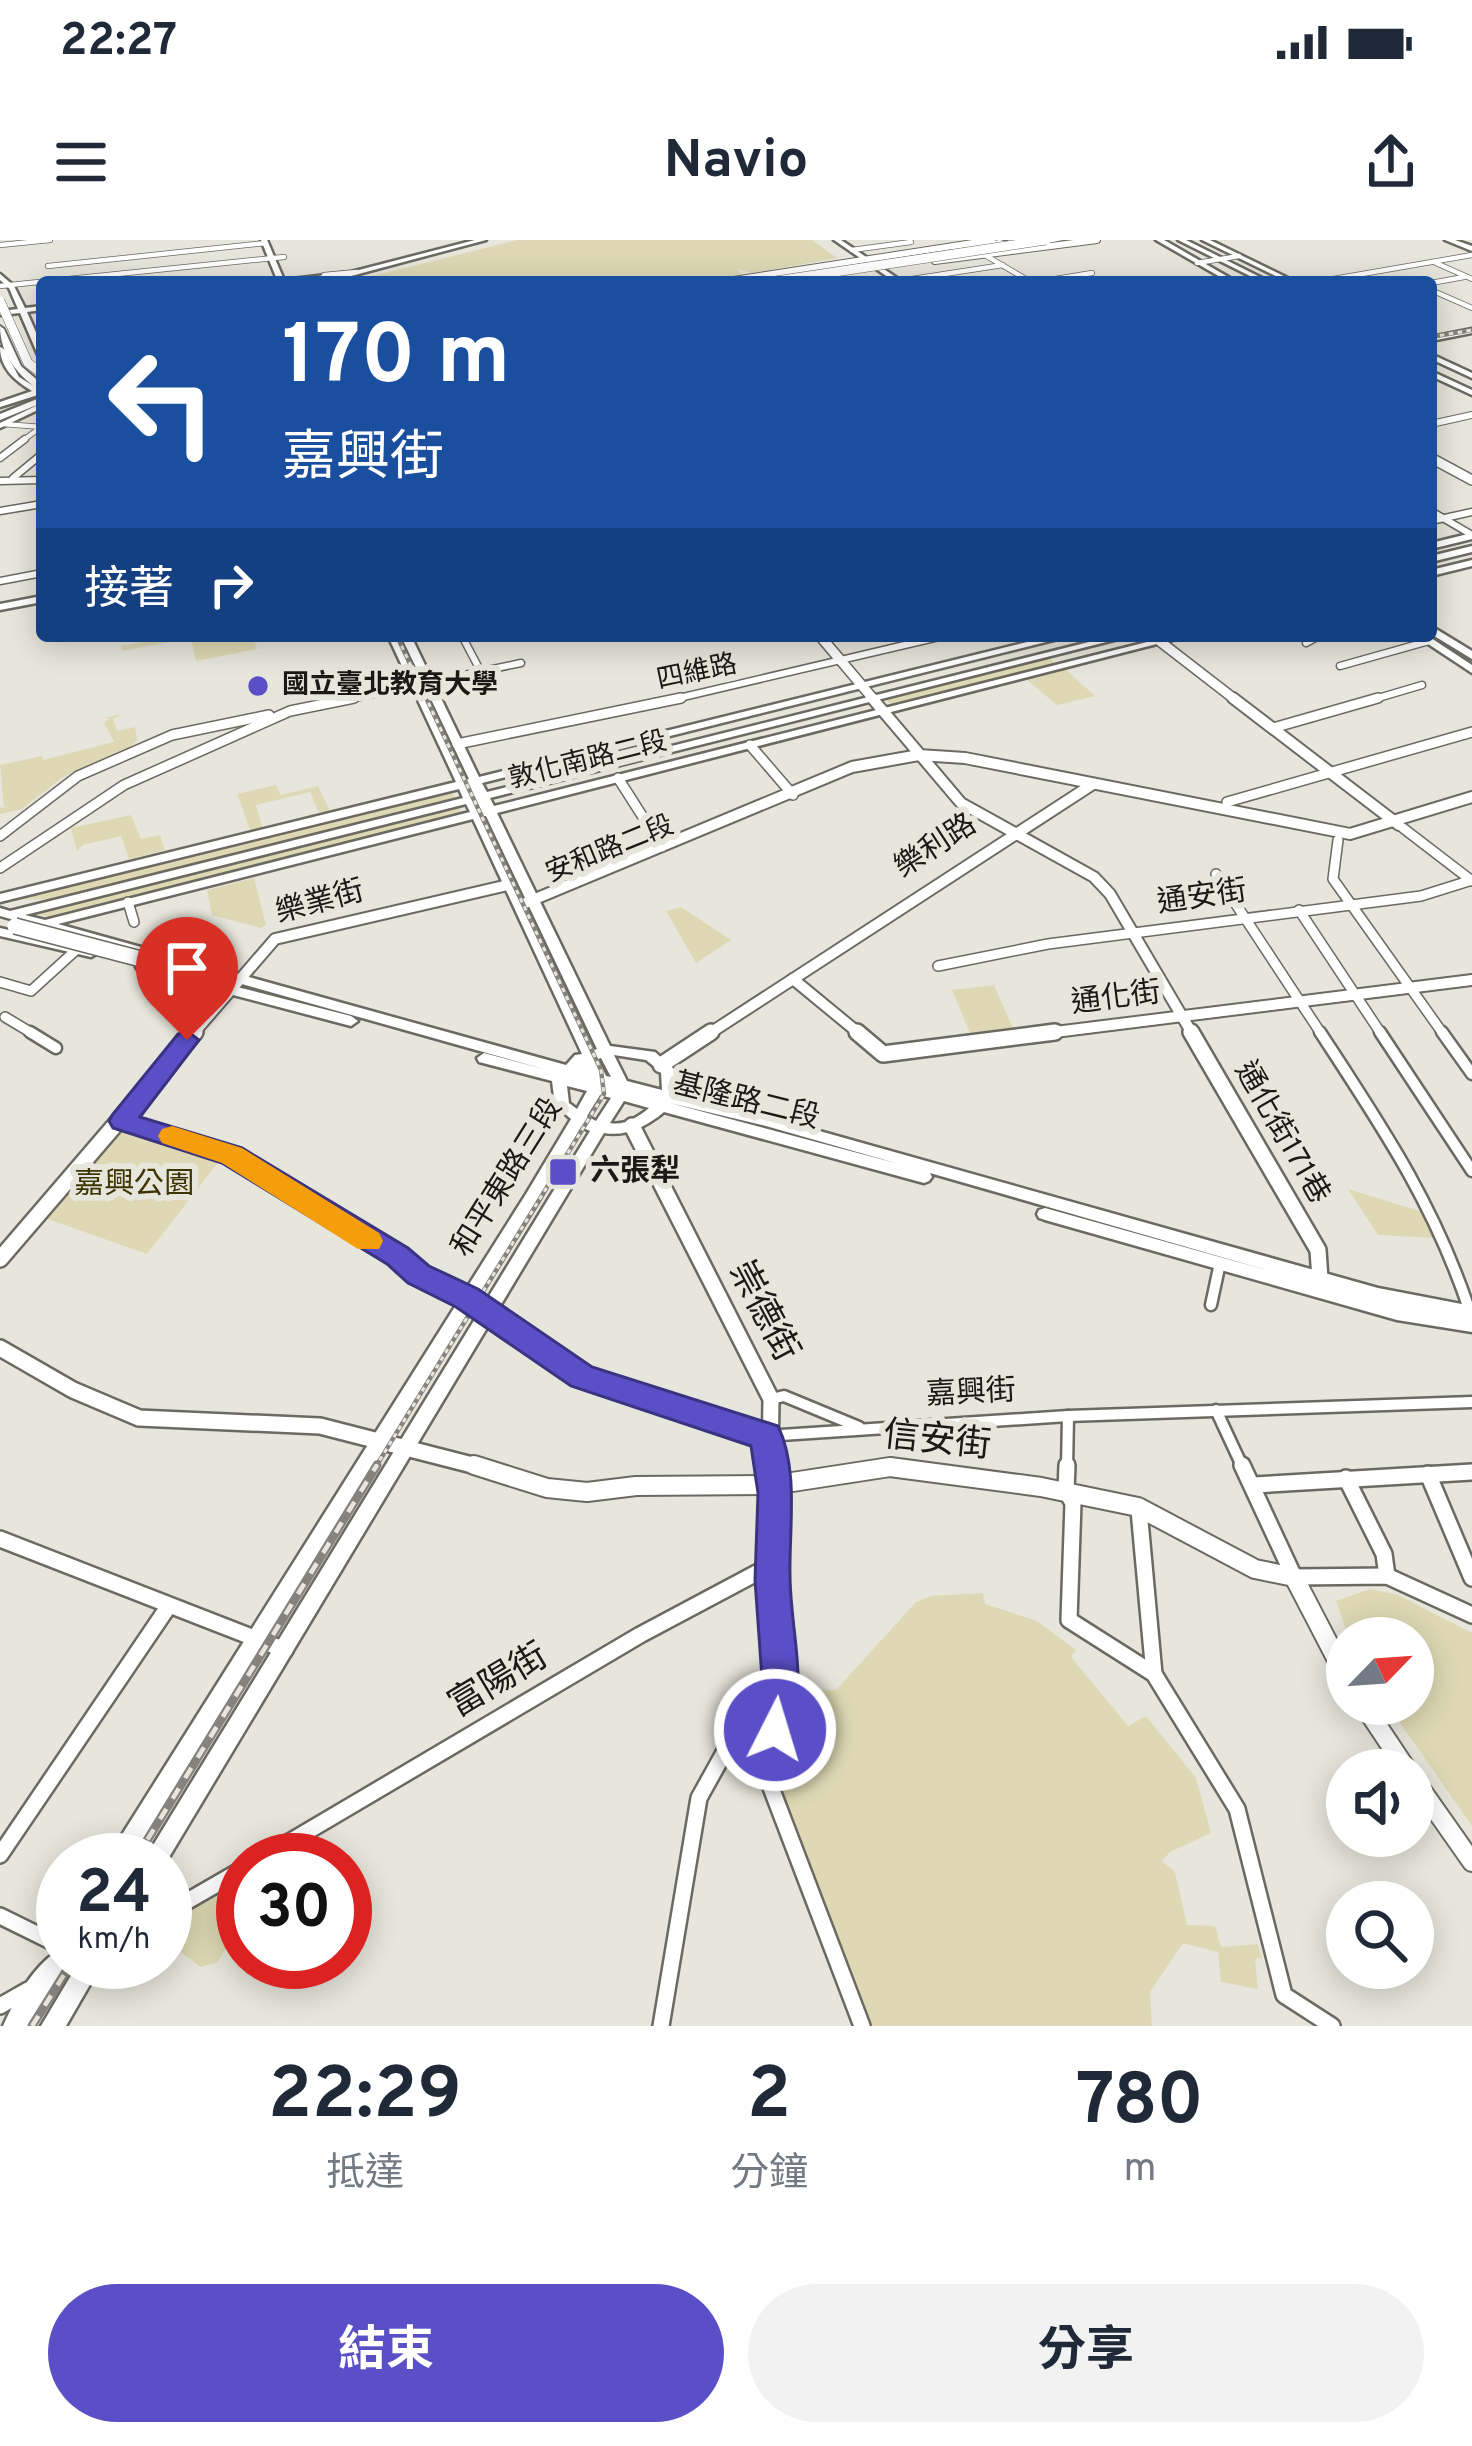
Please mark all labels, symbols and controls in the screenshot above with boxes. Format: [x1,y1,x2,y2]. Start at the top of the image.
text: 22:27 [60,14,177,71]
text: Navio [664,128,808,197]
icon: menu [48,129,114,195]
icon: share [1358,129,1424,195]
text: 170 m [282,307,510,413]
icon: left [84,324,240,480]
text: 嘉興街 [282,426,444,495]
icon: right [198,552,264,618]
text: 接著 [84,563,174,620]
street label: 四維路 [654,648,740,698]
place label: 國立臺北教育大學 [282,669,498,703]
marker: 國立臺北教育大學 [245,673,271,699]
street label: 敦化南路二段 [505,725,671,797]
street label: 樂利路 [888,807,984,887]
street label: 安和路二段 [541,809,679,891]
street label: 樂業街 [272,873,368,933]
street label: 通安街 [1155,873,1249,923]
pin [136,917,238,1040]
icon: arrive [154,935,220,1001]
street label: 通化街 [1069,975,1163,1023]
street label: 通化街171巷 [1225,1055,1337,1211]
street label: 基隆路二段 [669,1066,823,1138]
street label: 和平東路三段 [445,1092,571,1264]
place label: 六張犁 [590,1154,680,1191]
marker: 六張犁 [547,1156,579,1188]
park label: 嘉興公園 [74,1167,194,1204]
street label: 崇德街 [716,1254,808,1370]
street label: 嘉興街 [925,1373,1017,1415]
street label: 信安街 [881,1413,993,1471]
north arrow [1326,1617,1434,1725]
map controls [1326,1617,1434,1989]
street label: 富陽街 [441,1634,557,1730]
position arrow [712,1667,838,1793]
button: sound [1326,1749,1434,1857]
speed limit sign: 30 [216,1833,372,1989]
text: 24 [76,1858,152,1934]
button: search [1326,1881,1434,1989]
text: km/h [78,1922,150,1959]
text: 22:29 [268,2052,462,2144]
text: 2 [747,2052,791,2144]
text: 780 [1076,2058,1204,2150]
text: m [1123,2146,1156,2195]
text: 抵達 [326,2151,404,2200]
text: 分鐘 [730,2151,808,2200]
button: 結束 [48,2284,724,2422]
button: 分享 [748,2284,1424,2422]

